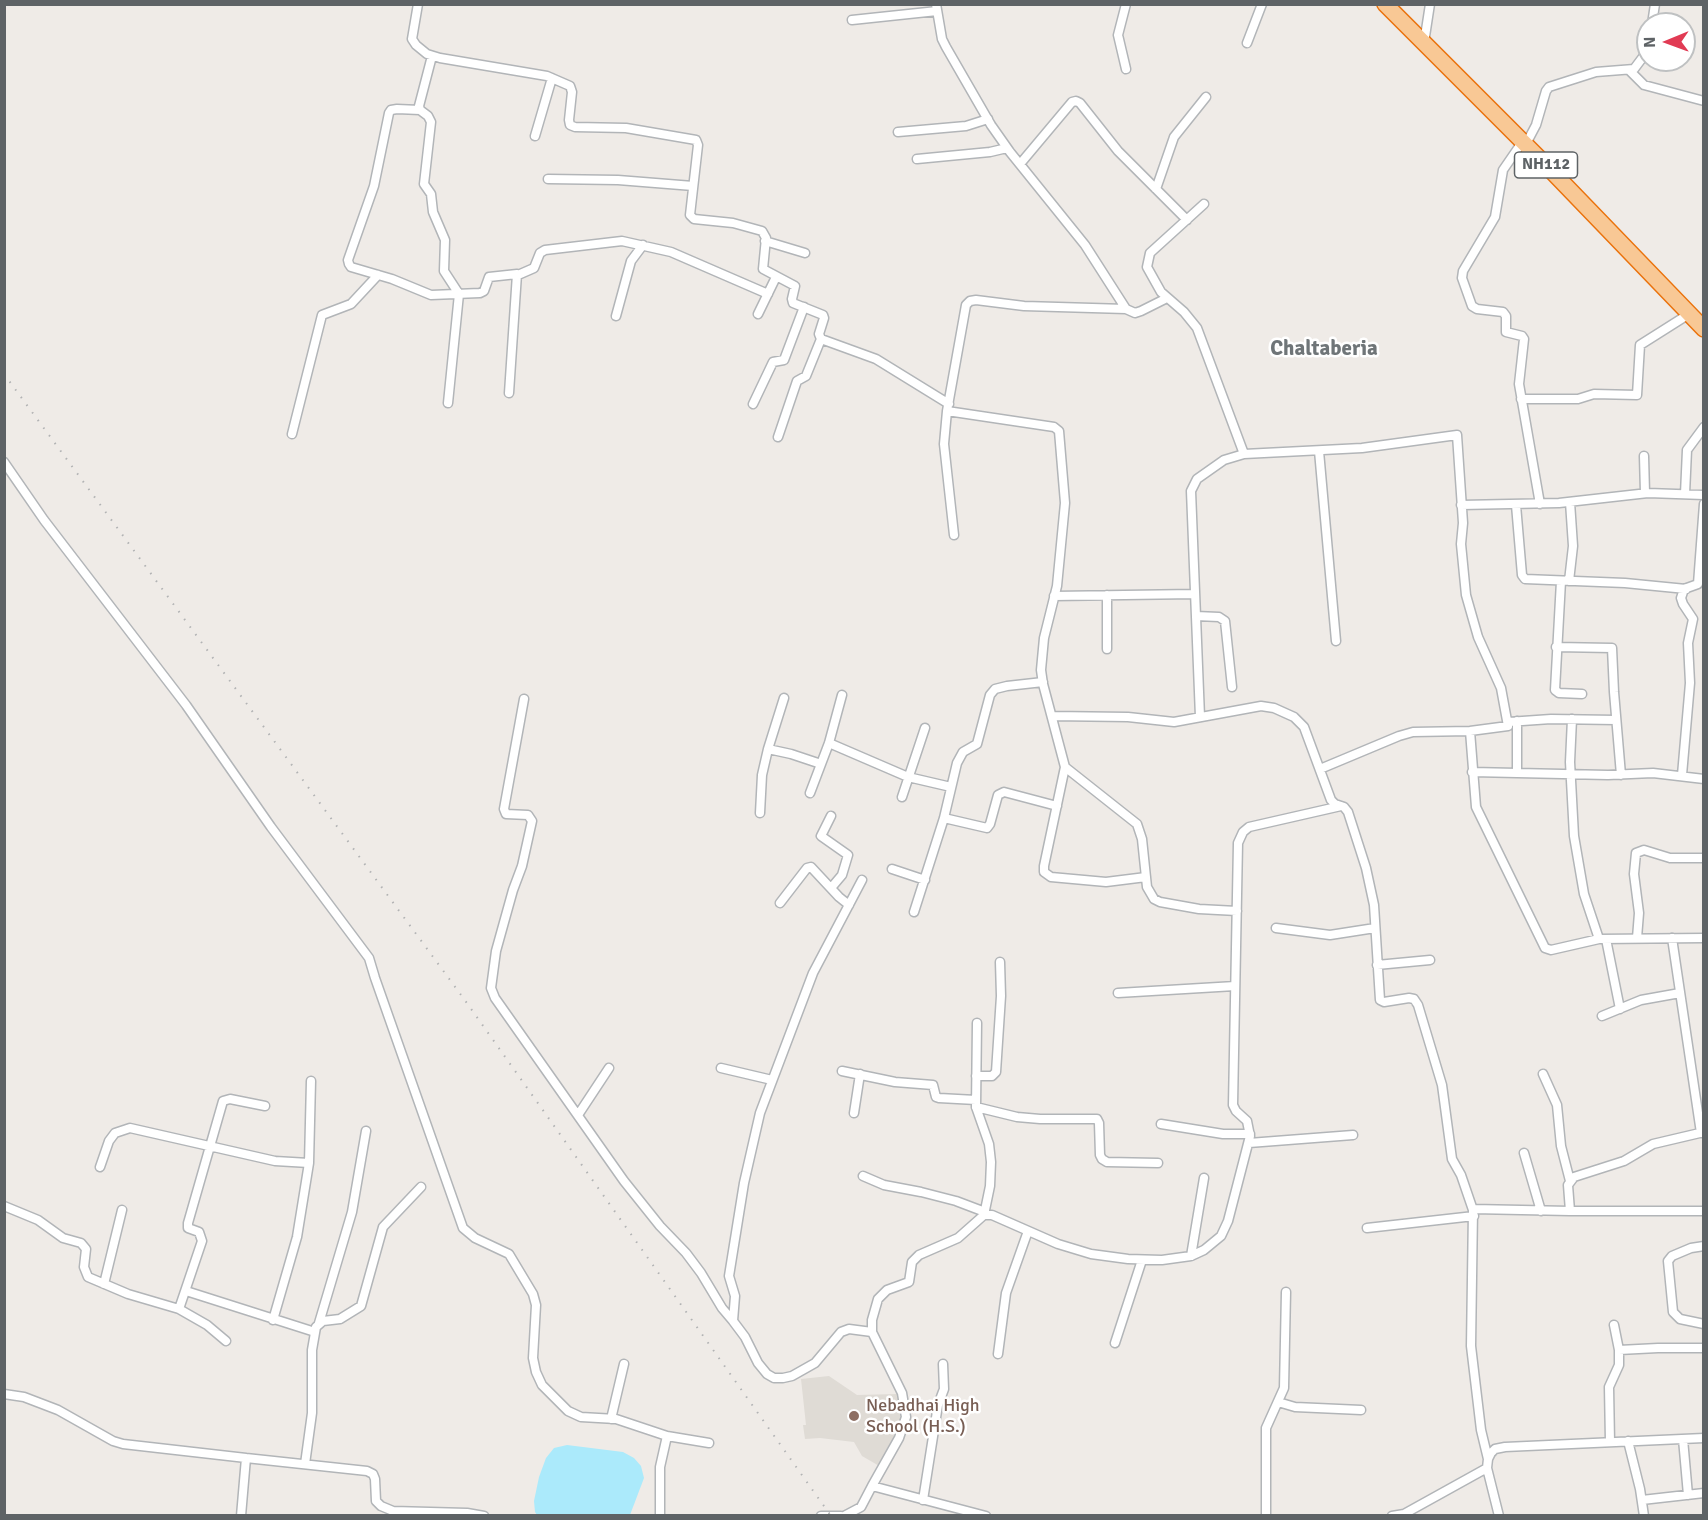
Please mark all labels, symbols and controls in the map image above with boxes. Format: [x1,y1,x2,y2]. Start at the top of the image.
north arrow [1636,12,1696,72]
text: N [1640,37,1660,48]
road number: NH112 [1514,152,1578,178]
district label: Chaltaberia [1270,336,1378,362]
place label: Nebadhai High School (H.S.) [866,1395,979,1438]
marker: Nebadhai High School (H.S.) [847,1409,861,1423]

